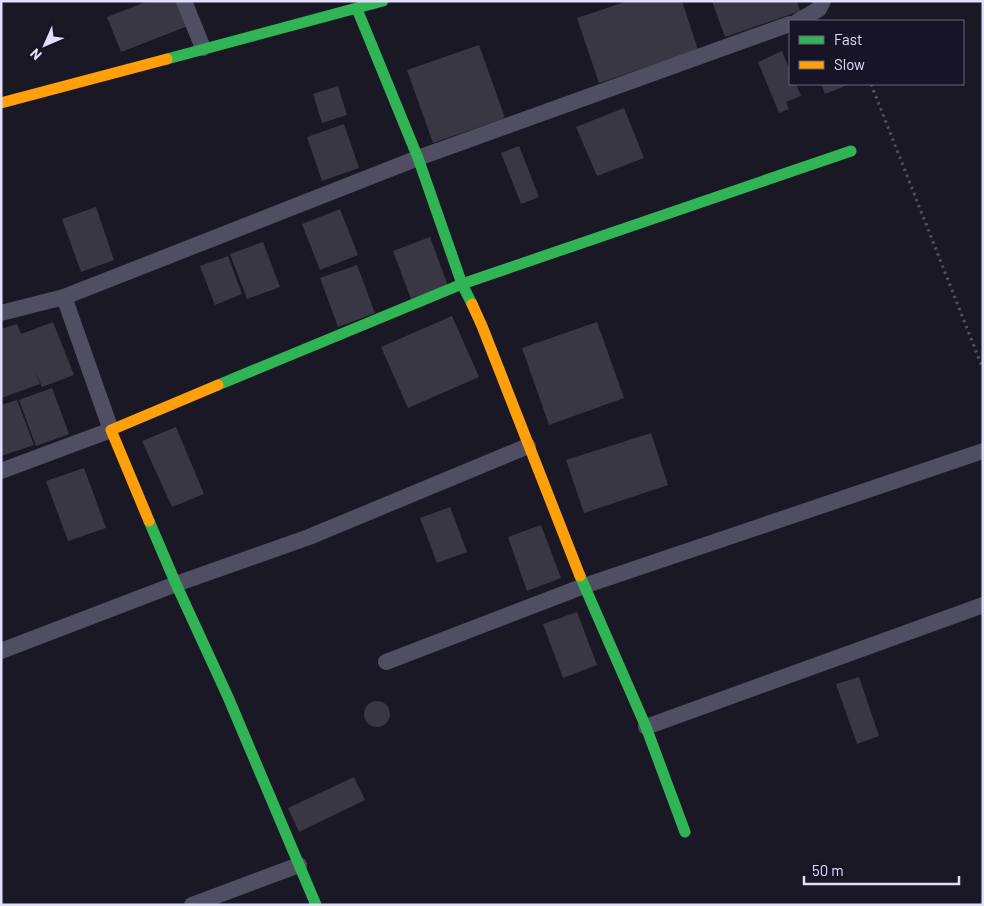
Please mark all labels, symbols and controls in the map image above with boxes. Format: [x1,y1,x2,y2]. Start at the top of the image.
north arrow [20,20,70,70]
legend [789,20,964,85]
text: Fast [834,30,862,48]
text: N [26,45,45,64]
text: Slow [834,55,865,73]
scale bar [804,854,959,886]
text: 50 m [812,861,844,879]

